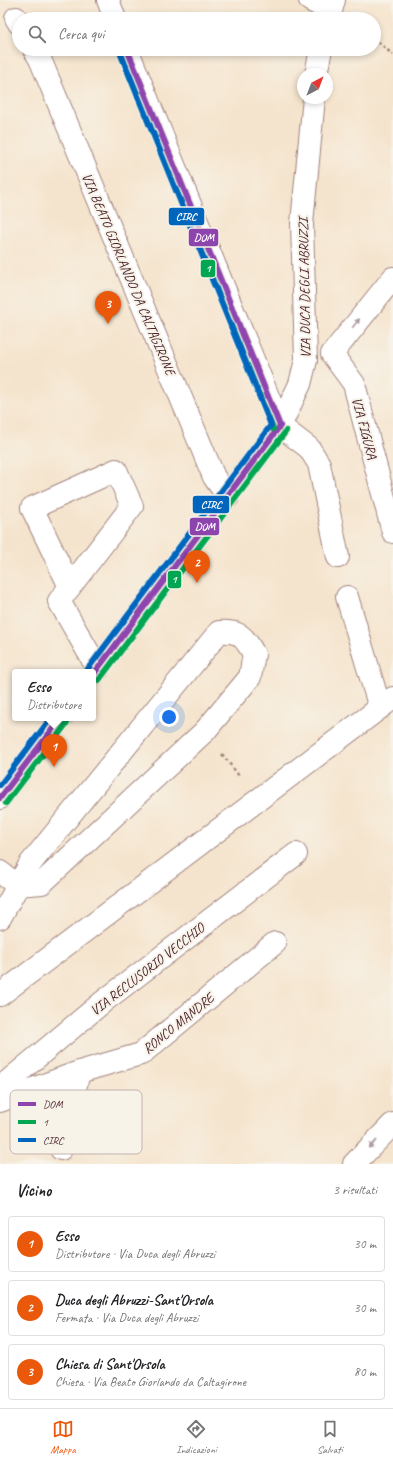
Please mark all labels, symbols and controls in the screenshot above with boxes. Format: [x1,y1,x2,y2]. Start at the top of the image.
search box [12,12,381,56]
icon: search [26,23,48,45]
text: Cerca qui [58,25,104,44]
north arrow [297,68,333,104]
street label: VIA BEATO GIORLANDO DA CALTAGIRONE [78,170,180,380]
line badge: CIRC [168,207,205,226]
text: CIRC [176,209,198,223]
street label: VIA DUCA DEGLI ABRUZZI [295,214,314,358]
line badge: DOM [188,228,219,247]
text: DOM [194,230,215,244]
line badge: 1 [200,259,216,278]
text: 1 [206,261,212,275]
pin: 3 [95,291,121,324]
one-way arrow [352,318,361,329]
street label: VIA FIGURA [348,395,381,462]
line badge: CIRC [192,495,230,514]
text: CIRC [201,497,223,511]
line badge: DOM [189,517,220,536]
text: DOM [195,519,216,533]
pin: 2 [184,550,210,583]
line badge: 1 [167,570,182,589]
text: 1 [172,572,178,586]
popup [12,669,96,721]
text: Esso [27,678,51,697]
text: Distributore [27,697,81,713]
your location [159,707,179,727]
pin: 1 [41,734,67,767]
street label: VIA RECLUSORIO VECCHIO [87,918,209,1019]
street label: RONCO MANDRE [139,988,219,1057]
legend [10,1090,142,1154]
text: DOM [43,1097,64,1111]
text: 1 [43,1115,49,1129]
text: CIRC [43,1133,65,1147]
one-way arrow [368,1139,378,1149]
text: Vicino [16,1180,51,1201]
text: 3 risultati [333,1182,377,1198]
text: Esso [55,1227,79,1246]
text: 1 [27,1236,33,1252]
text: 30 m [354,1236,376,1252]
text: Distributore · Via Duca degli Abruzzi [55,1246,215,1262]
text: Duca degli Abruzzi-Sant'Orsola [55,1291,213,1310]
text: 2 [27,1300,33,1316]
text: 30 m [354,1300,376,1316]
text: Fermata · Via Duca degli Abruzzi [55,1310,198,1326]
text: Chiesa di Sant'Orsola [55,1355,165,1374]
text: 3 [27,1364,33,1380]
text: 80 m [354,1364,376,1380]
text: Chiesa · Via Beato Giorlando da Caltagirone [55,1374,246,1390]
tab: Mappa [50,1418,76,1456]
tab: Indicazioni [176,1418,217,1456]
tab: Salvati [317,1418,343,1456]

